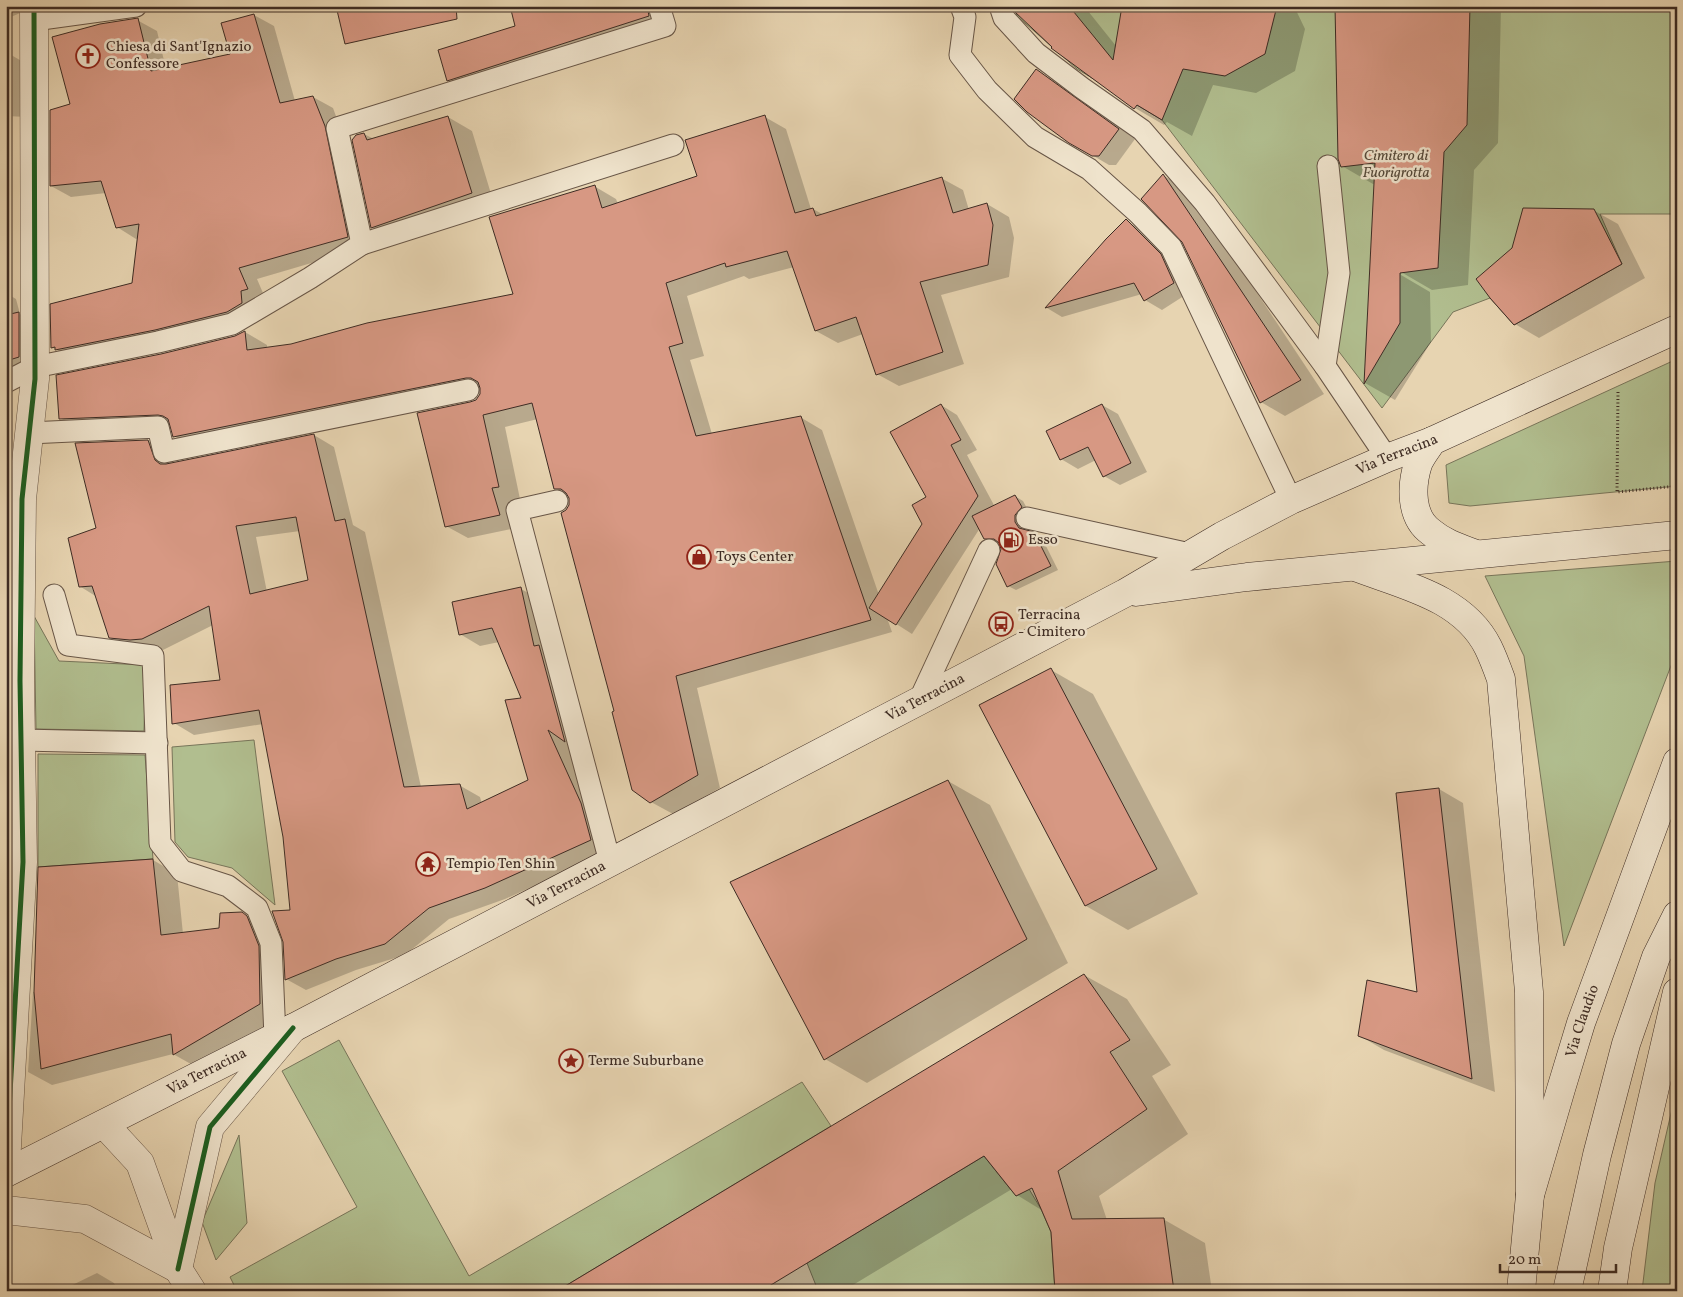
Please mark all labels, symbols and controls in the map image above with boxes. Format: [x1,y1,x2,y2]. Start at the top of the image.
place label: Chiesa di Sant'Ignazio Confessore [106,37,251,75]
church icon: Chiesa di Sant'Ignazio Confessore [75,43,101,69]
park label: Cimitero di Fuorigrotta [1363,146,1429,184]
street label: Via Terracina [1353,429,1442,481]
fuel station icon: Esso [998,527,1024,553]
place label: Esso [1028,530,1058,551]
shop icon: Toys Center [686,544,712,570]
place label: Toys Center [716,547,793,568]
place label: Terracina - Cimitero [1018,605,1086,643]
bus stop icon: Terracina - Cimitero [988,611,1014,637]
street label: Via Terracina [882,668,969,727]
temple icon: Tempio Ten Shin [415,851,441,877]
place label: Tempio Ten Shin [446,854,555,875]
street label: Via Terracina [523,856,610,915]
street label: Via Claudio [1561,982,1605,1060]
street label: Via Terracina [163,1043,250,1100]
place icon: Terme Suburbane [558,1048,584,1074]
place label: Terme Suburbane [588,1051,704,1072]
scale bar [1500,1242,1617,1274]
text: 20 m [1508,1250,1541,1271]

